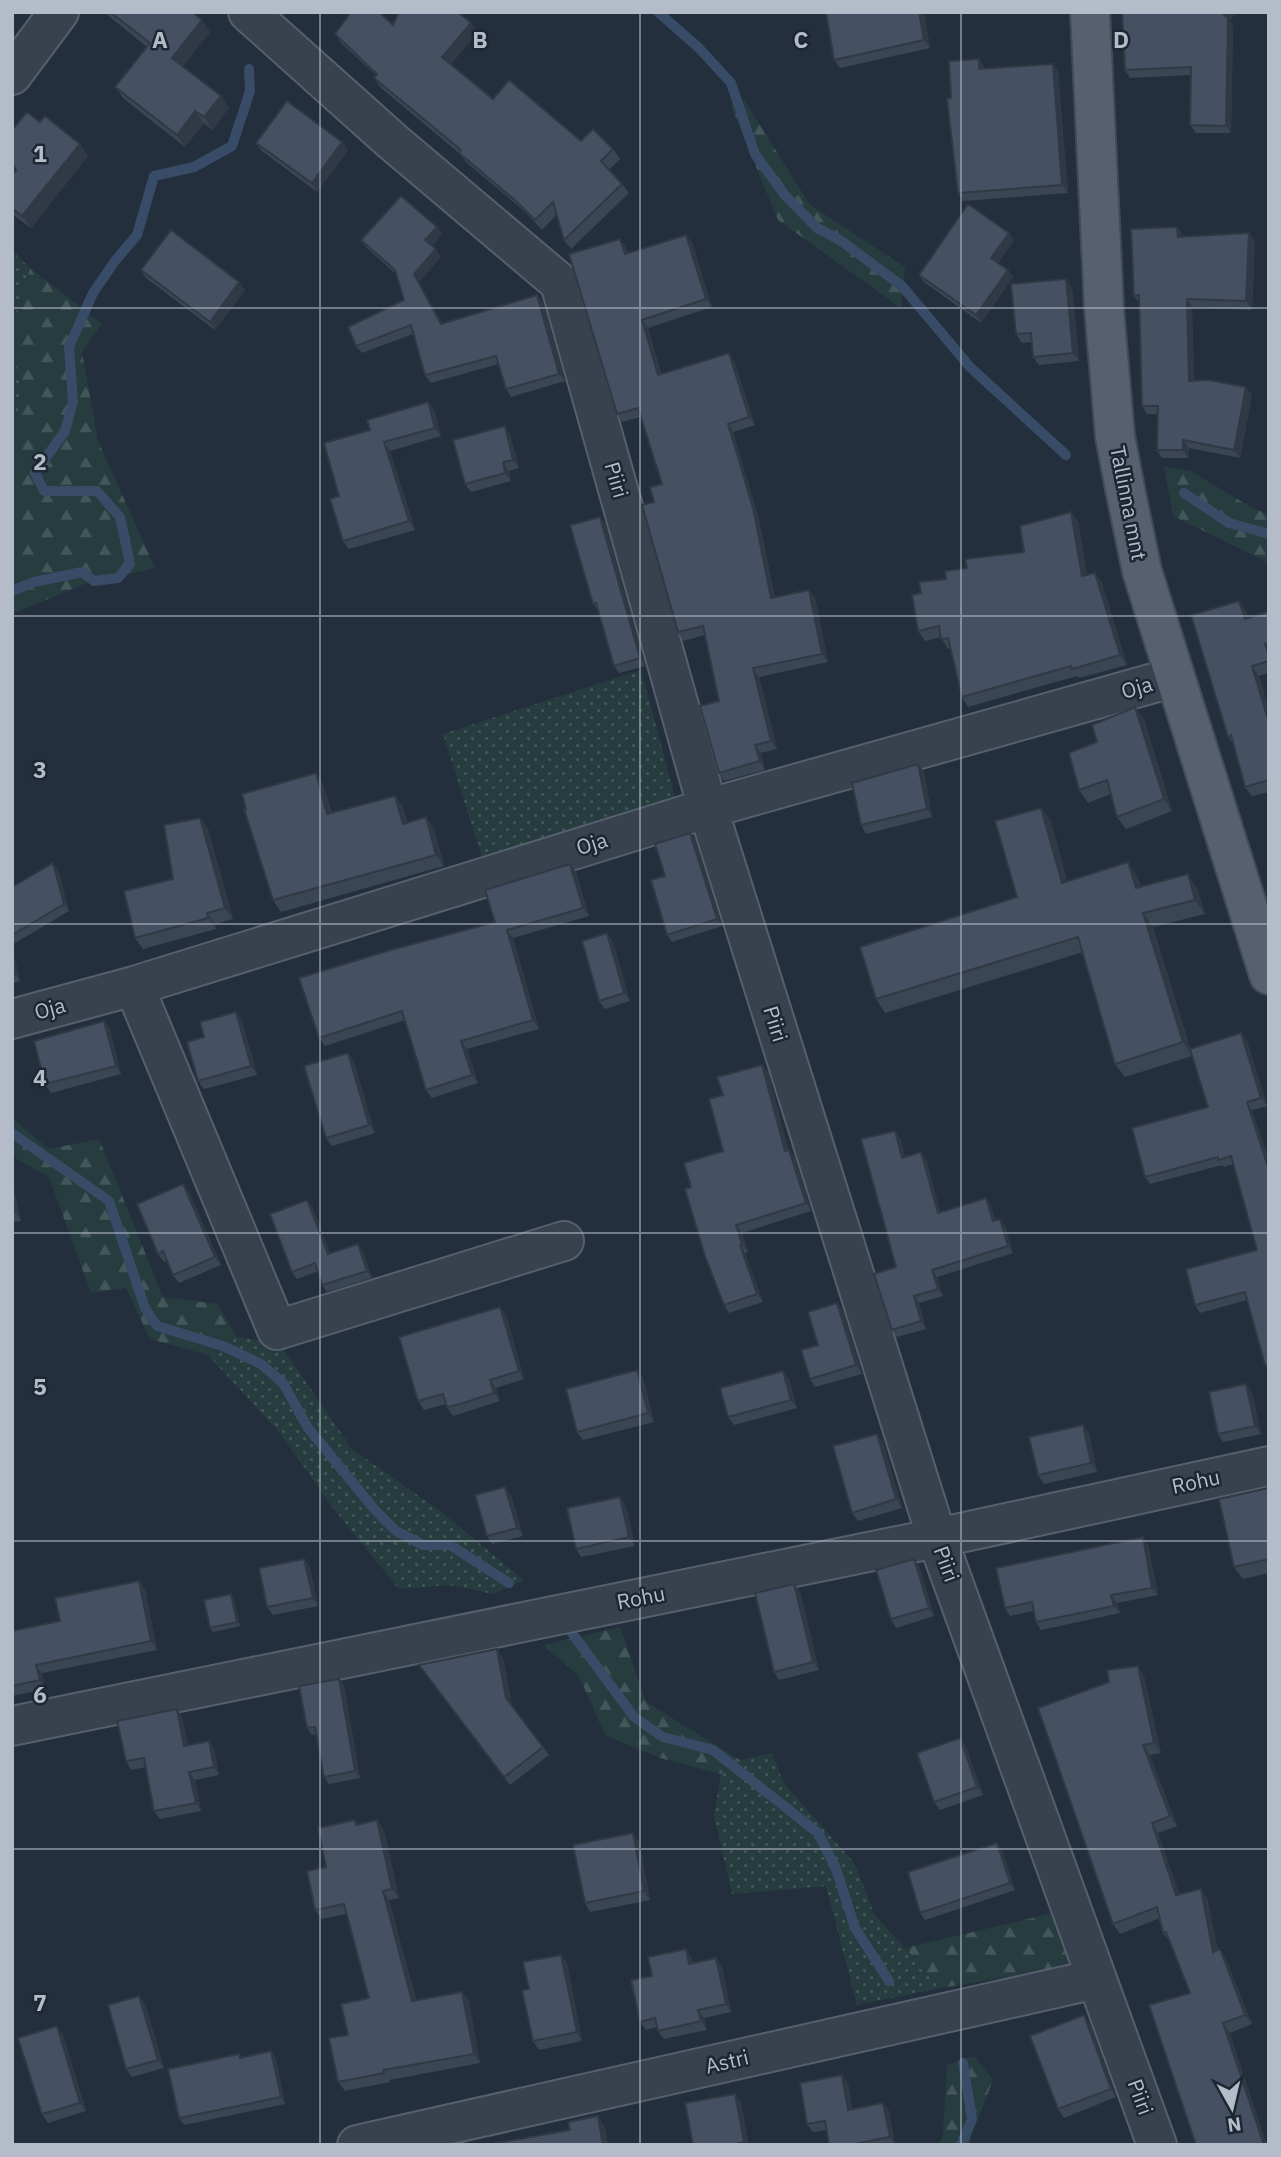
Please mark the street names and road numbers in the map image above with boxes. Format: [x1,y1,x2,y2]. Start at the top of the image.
street label: Tallinna mnt [1104,443,1154,562]
street label: Piiri [599,458,635,501]
street label: Oja [1118,669,1156,705]
street label: Oja [573,825,611,861]
street label: Oja [31,990,69,1026]
street label: Piiri [757,1002,795,1045]
street label: Rohu [1169,1462,1223,1500]
street label: Piiri [928,1542,966,1585]
street label: Rohu [614,1579,667,1615]
street label: Astri [702,2042,751,2080]
street label: Piiri [1122,2075,1160,2118]

